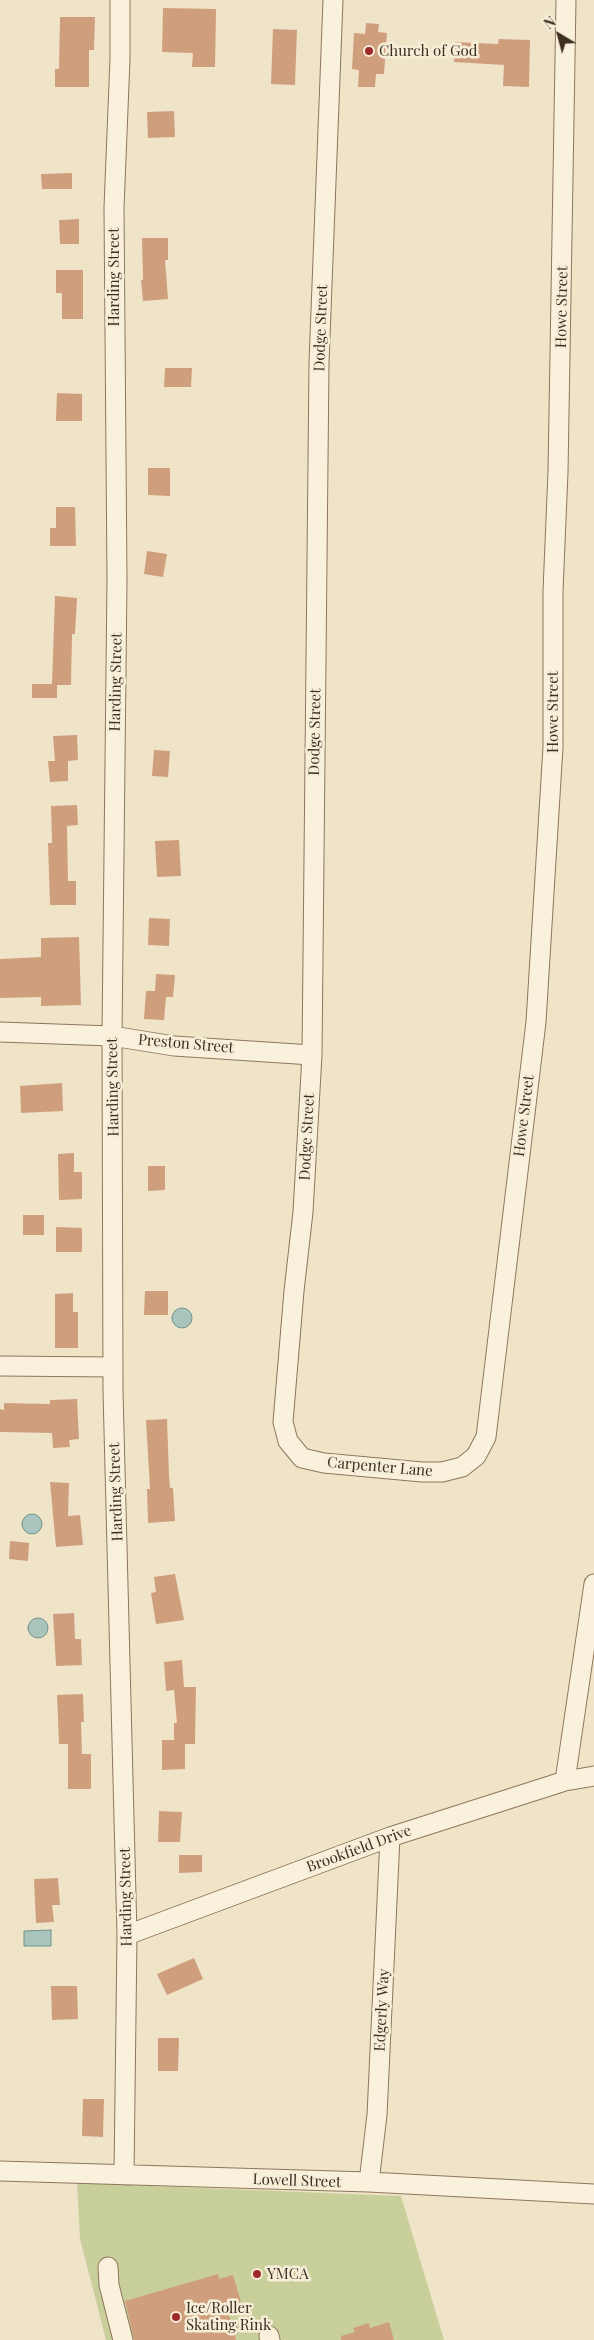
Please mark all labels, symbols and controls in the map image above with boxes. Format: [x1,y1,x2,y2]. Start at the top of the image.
north arrow [534,10,584,60]
text: N [540,12,559,33]
place label: Church of God [379,42,477,60]
marker: Church of God [363,45,375,57]
street label: Harding Street [105,228,123,326]
street label: Howe Street [552,266,572,348]
street label: Dodge Street [310,284,332,372]
street label: Harding Street [106,632,126,732]
street label: Howe Street [544,671,562,753]
street label: Dodge Street [305,688,325,776]
street label: Preston Street [137,1031,235,1057]
street label: Harding Street [103,1037,123,1137]
street label: Howe Street [510,1074,538,1158]
street label: Dodge Street [296,1093,318,1181]
street label: Harding Street [105,1442,127,1542]
street label: Carpenter Lane [326,1453,434,1481]
street label: Brookfield Drive [304,1822,414,1876]
street label: Harding Street [116,1847,136,1947]
street label: Edgerly Way [371,1968,393,2052]
street label: Lowell Street [252,2170,342,2192]
place label: YMCA [267,2265,309,2283]
marker: YMCA [251,2268,263,2280]
place label: Ice/Roller Skating Rink [186,2299,271,2334]
marker: Ice/Roller Skating Rink [170,2311,182,2323]

